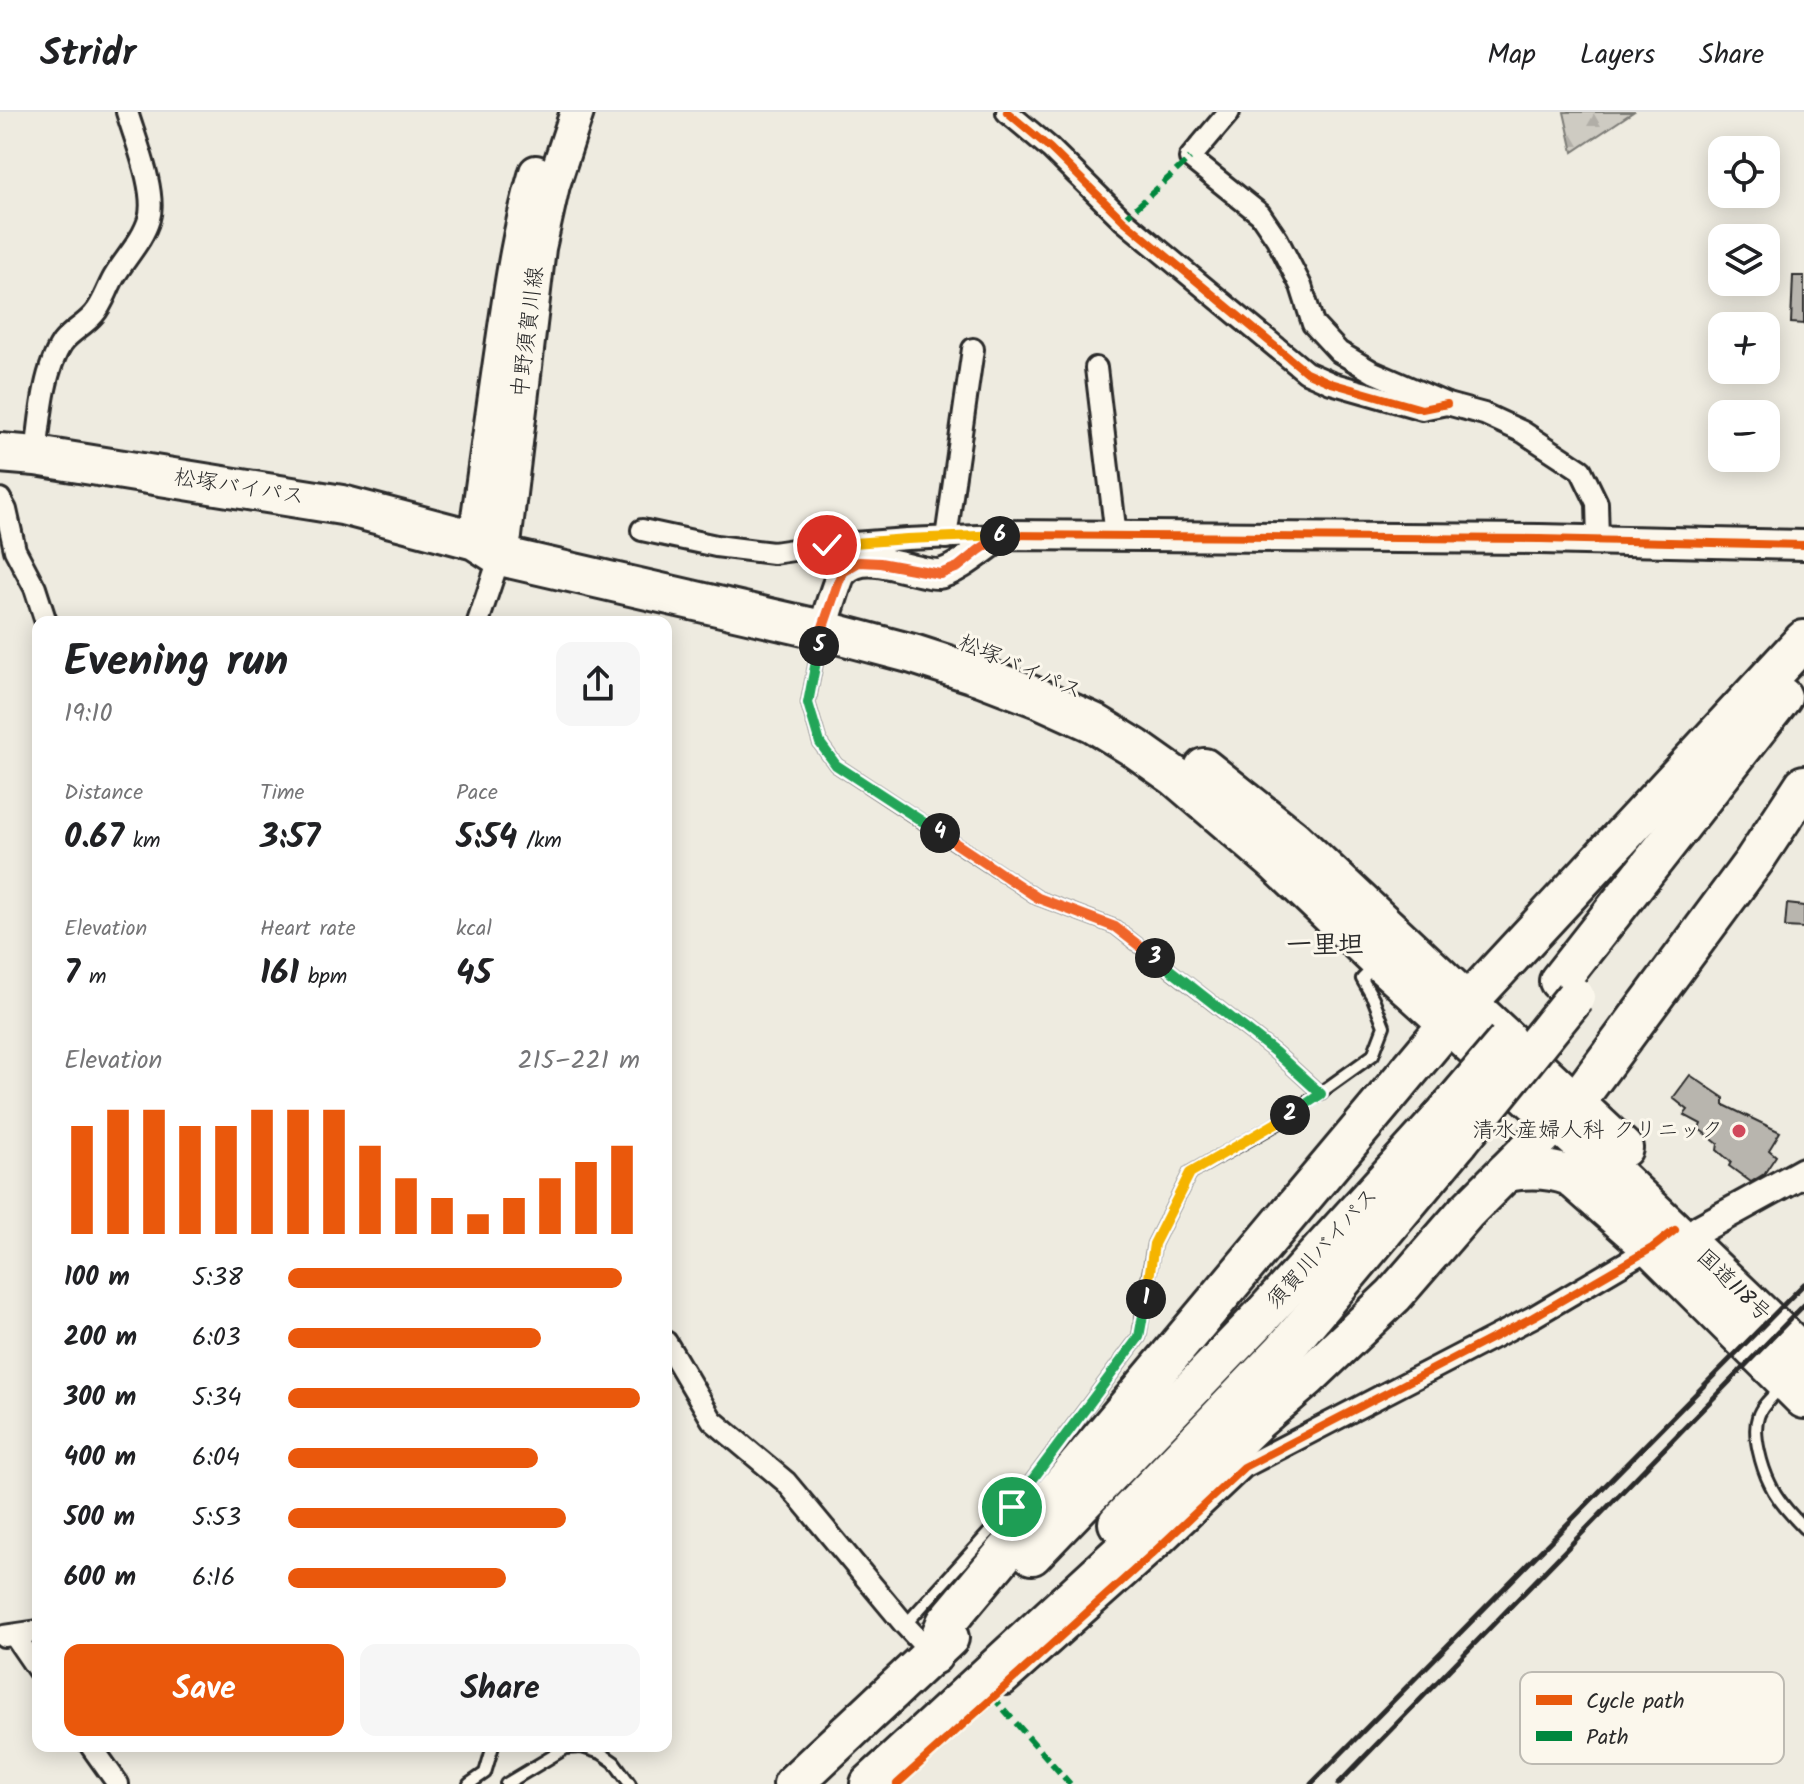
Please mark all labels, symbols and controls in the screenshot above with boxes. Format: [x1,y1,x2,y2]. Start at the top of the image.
text: Stridr [40,25,136,85]
text: Map [1487,33,1536,78]
text: Layers [1580,33,1655,78]
text: Share [1699,33,1764,78]
map controls [1708,136,1780,472]
button: locate [1708,136,1780,208]
button: layers [1708,224,1780,296]
street label: 中野須賀川線 [504,264,554,400]
button: + [1708,312,1780,384]
button: − [1708,400,1780,472]
street label: 松塚バイパス [171,460,307,516]
pin [793,511,861,579]
pin: 6 [980,516,1020,556]
text: 6 [994,518,1006,553]
icon: check [805,523,849,567]
pin: 5 [799,626,839,666]
street label: 松塚バイパス [953,626,1087,710]
text: Evening run [64,628,288,698]
text: 5 [813,628,825,663]
button: share [556,642,640,726]
text: 19:10 [64,693,112,735]
text: Distance [64,776,143,811]
text: Time [260,776,304,811]
text: Pace [456,776,498,811]
text: 0.67 [64,811,124,865]
text: 3:57 [260,811,320,865]
text: 5:54 [456,811,517,865]
pin: 4 [920,813,960,853]
text: 4 [934,815,946,850]
text: km [124,824,161,859]
text: /km [517,824,562,859]
text: Elevation [64,912,147,947]
text: Heart rate [260,912,356,947]
text: kcal [456,912,492,947]
district label: 一里坦 [1286,925,1364,967]
pin: 3 [1135,938,1175,978]
text: 3 [1149,940,1161,975]
text: 7 [64,947,80,1001]
text: 161 [260,947,299,1001]
text: 45 [456,947,492,1001]
text: m [80,960,106,995]
text: bpm [299,960,347,995]
text: Elevation [64,1040,162,1082]
text: 215–221 m [517,1040,640,1082]
pin: 2 [1270,1095,1310,1135]
text: 2 [1284,1097,1296,1132]
place label: 清水産婦人科 クリニック [1472,1114,1723,1149]
marker: 清水産婦人科 クリニック [1730,1122,1748,1140]
street label: 須賀川バイパス [1259,1180,1387,1318]
street label: 国道118号 [1687,1241,1779,1331]
text: 100 m [64,1257,130,1299]
text: 5:38 [192,1257,243,1299]
pin: 1 [1126,1279,1166,1319]
text: 1 [1143,1281,1149,1316]
text: 200 m [64,1317,137,1359]
text: 6:03 [192,1317,241,1359]
text: 300 m [64,1377,136,1419]
text: 5:34 [192,1377,242,1419]
text: 400 m [64,1437,136,1479]
text: 6:04 [192,1437,240,1479]
pin [978,1473,1046,1541]
icon: arrive [990,1485,1034,1529]
text: 500 m [64,1497,135,1539]
text: 5:53 [192,1497,241,1539]
text: 600 m [64,1557,136,1599]
text: 6:16 [192,1557,235,1599]
button: Save [64,1644,344,1736]
button: Share [360,1644,640,1736]
legend [1520,1672,1784,1764]
text: Cycle path [1586,1685,1685,1720]
text: Path [1586,1721,1629,1756]

